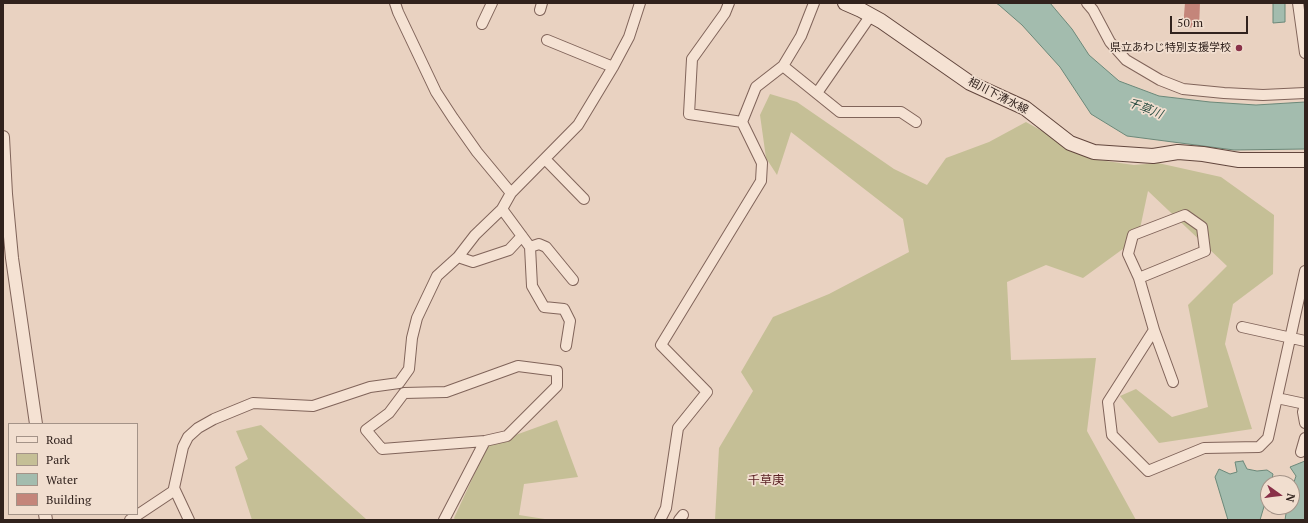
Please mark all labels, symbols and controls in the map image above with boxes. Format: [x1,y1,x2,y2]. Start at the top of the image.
scale bar [1172,8,1250,34]
text: 50 m [1177,15,1203,30]
place label: 県立あわじ特別支援学校 [1110,41,1231,55]
marker: 県立あわじ特別支援学校 [1234,43,1244,53]
street label: 相川下清水線 [966,75,1030,117]
water label: 千草川 [1126,96,1164,122]
legend [8,423,138,515]
text: Road [46,432,73,447]
text: Park [46,452,70,467]
text: Water [46,472,78,487]
district label: 千草庚 [748,474,784,488]
north arrow [1260,475,1300,515]
text: Building [46,492,91,507]
text: N [1283,492,1298,503]

